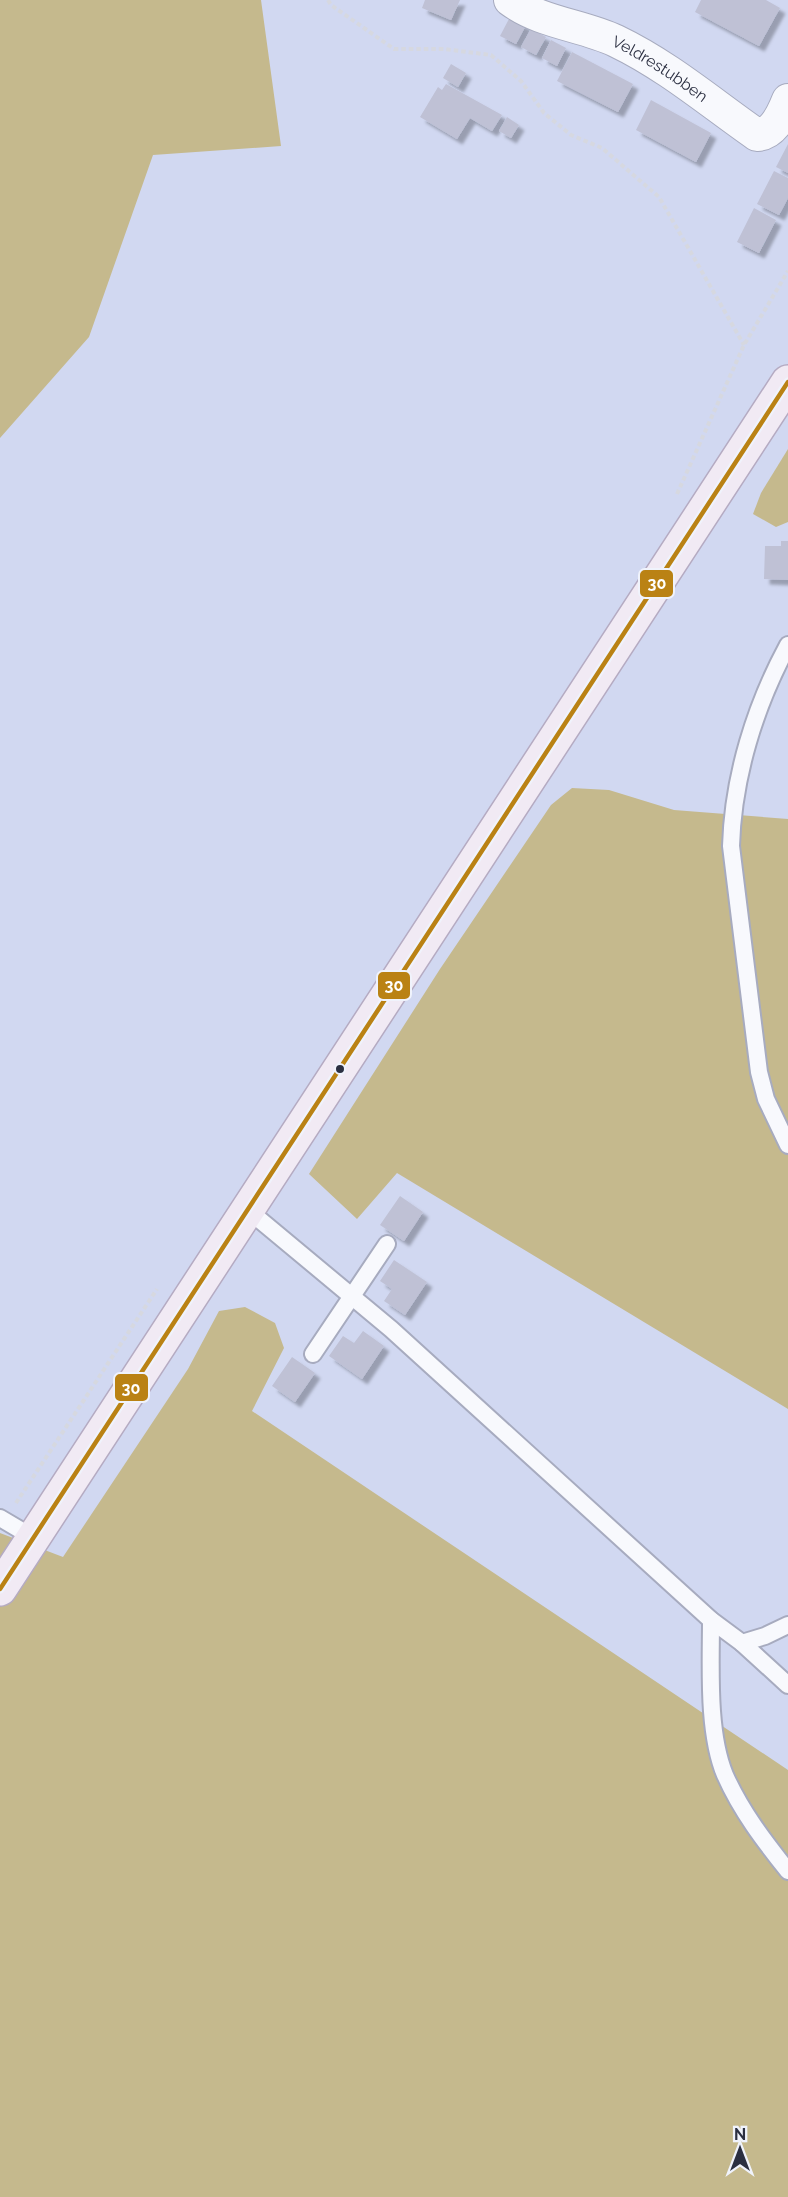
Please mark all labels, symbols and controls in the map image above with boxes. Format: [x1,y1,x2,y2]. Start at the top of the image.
street label: Veldrestubben [609,31,712,106]
line badge: 30 [639,569,674,598]
text: 30 [648,574,667,593]
line badge: 30 [377,971,411,1000]
text: 30 [385,976,404,995]
unlabelled marker [334,1063,346,1075]
line badge: 30 [114,1373,149,1402]
text: 30 [122,1379,141,1398]
north arrow [710,2119,770,2179]
text: N [734,2125,746,2144]

